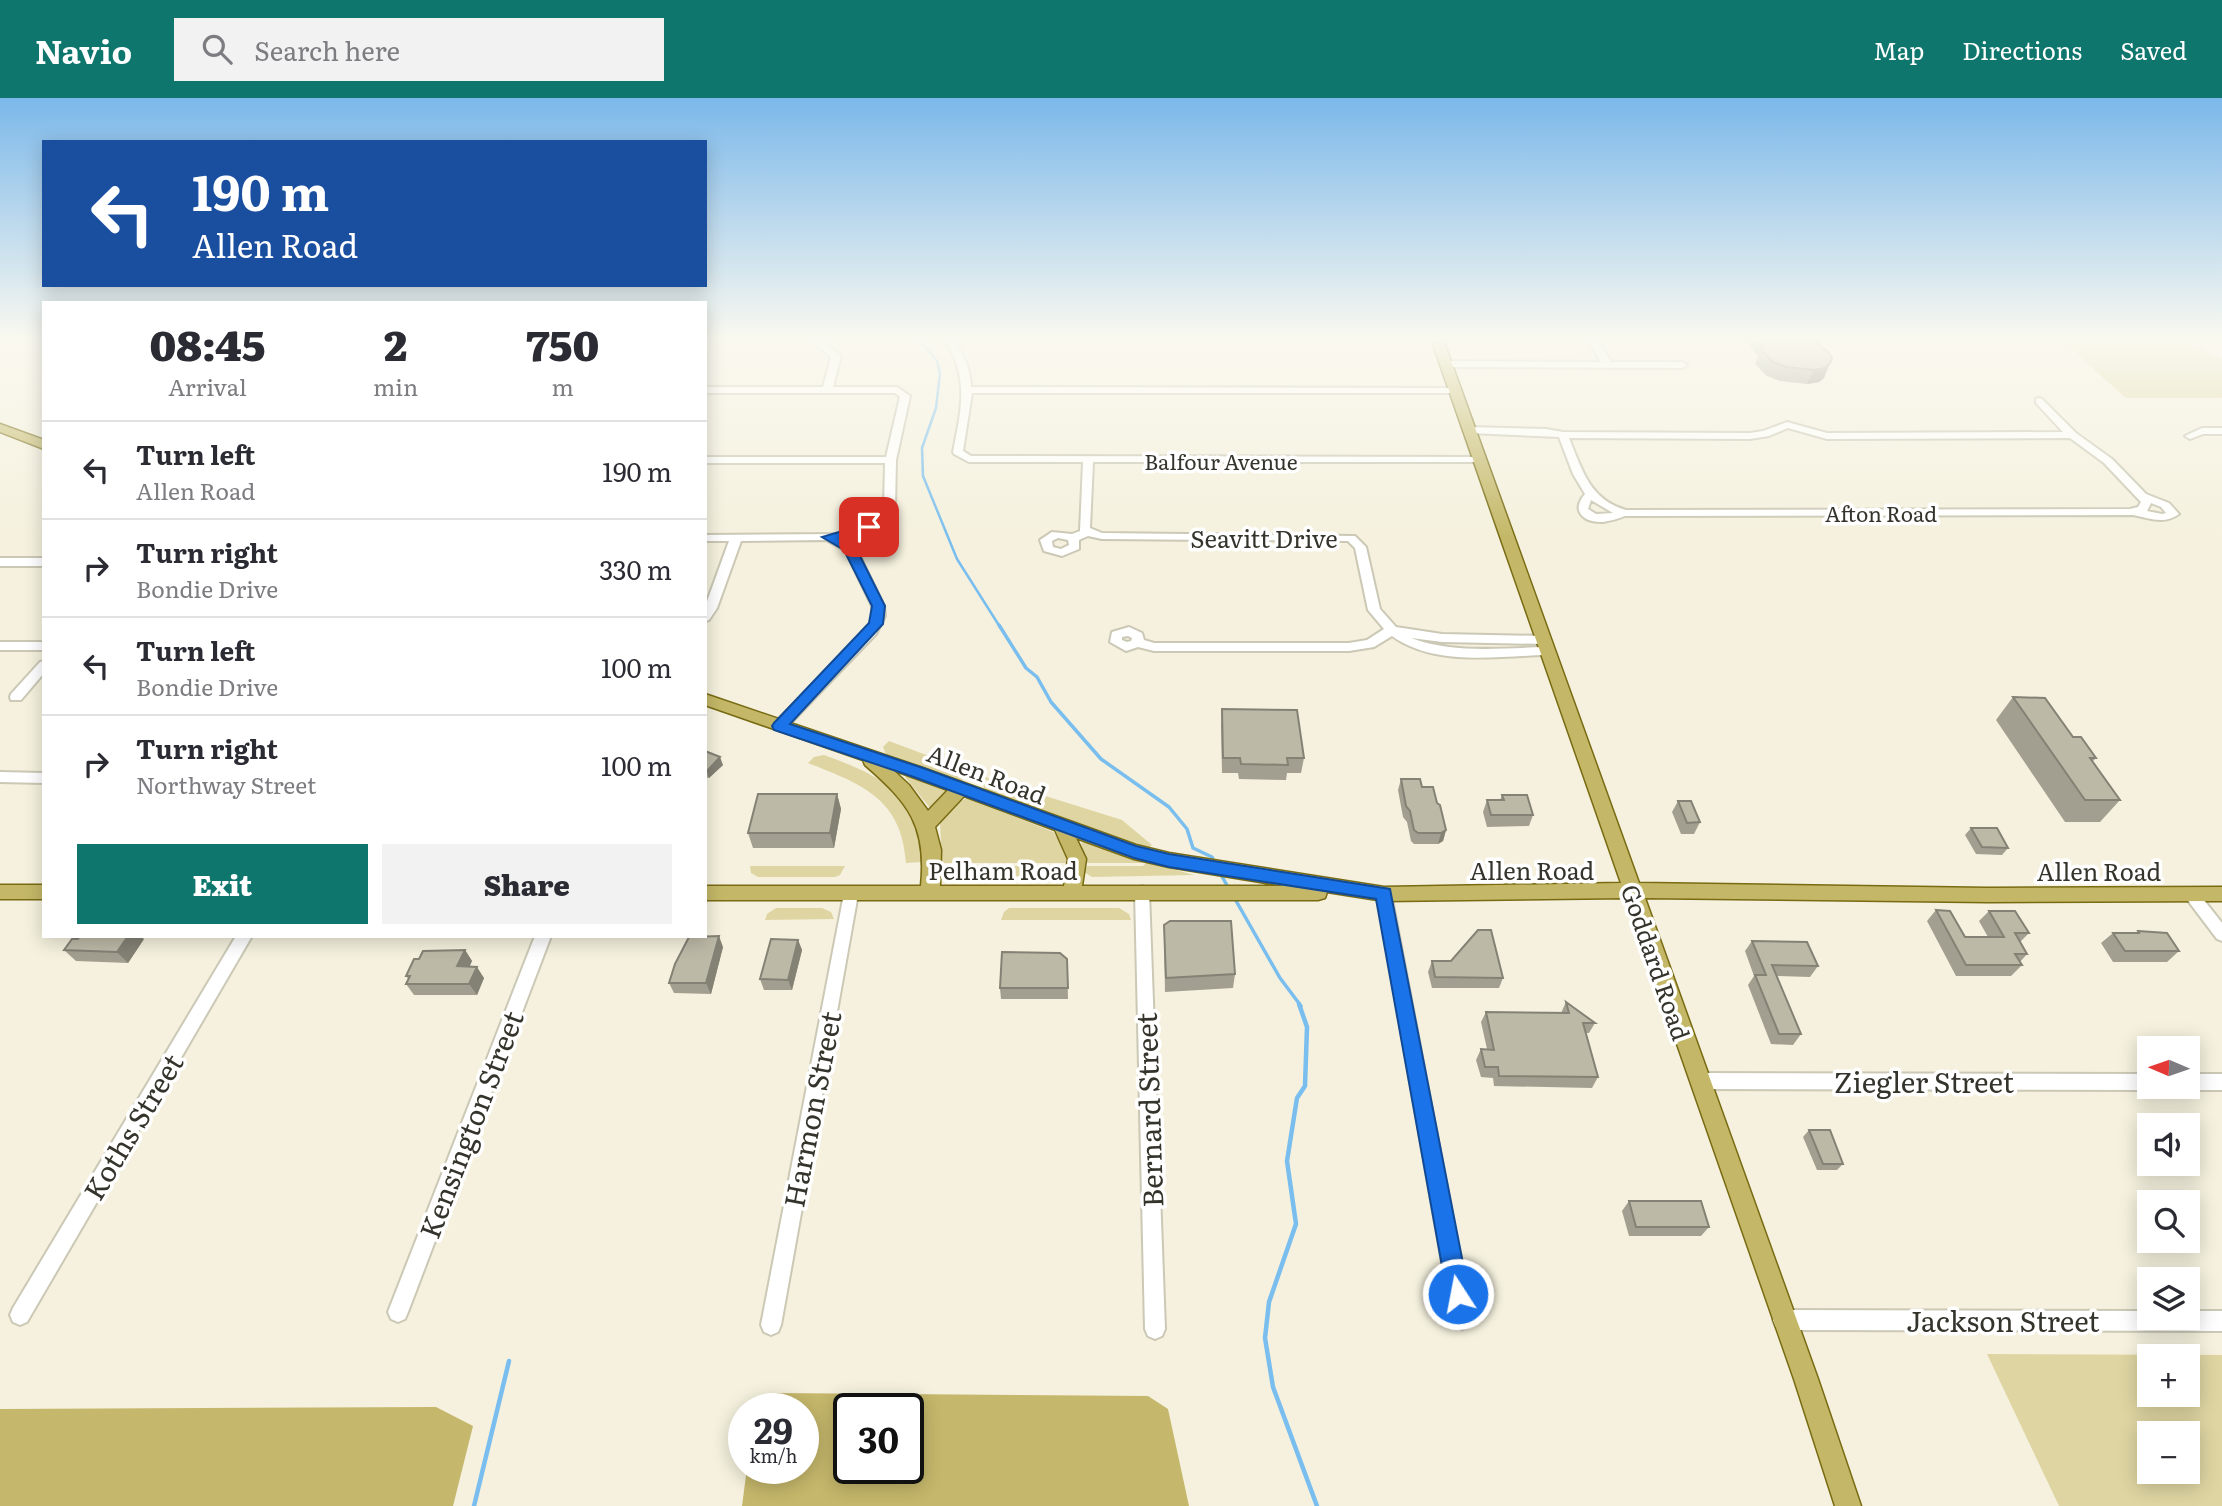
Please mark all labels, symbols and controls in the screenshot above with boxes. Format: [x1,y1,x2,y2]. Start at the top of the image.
search box [174,18,664,81]
text: Navio [35,25,132,74]
icon: search [198,30,236,68]
text: Search here [254,30,400,69]
text: Map [1873,32,1924,67]
text: Directions [1962,32,2082,67]
text: Saved [2120,32,2187,67]
text: 190 m [192,153,329,226]
icon: left [77,168,168,259]
text: Allen Road [192,220,358,268]
text: 08:45 [150,312,265,374]
text: 2 [384,312,407,374]
text: 750 [526,312,599,374]
text: Arrival [168,369,247,403]
text: min [373,369,418,403]
text: m [551,369,574,403]
text: Turn left [136,434,255,473]
street label: Balfour Avenue [1144,445,1298,476]
icon: left [77,451,115,489]
text: 190 m [602,451,672,490]
text: Allen Road [136,473,255,507]
pin [839,497,899,557]
street label: Afton Road [1825,497,1937,528]
icon: arrive [850,508,888,546]
street label: Seavitt Drive [1190,520,1338,555]
text: Turn right [136,532,278,571]
icon: right [77,549,115,587]
text: 330 m [599,549,672,588]
text: Bondie Drive [136,571,278,605]
text: Turn left [136,630,255,669]
icon: left [77,647,115,685]
text: 100 m [601,647,672,686]
text: Bondie Drive [136,669,278,703]
text: Turn right [136,728,278,767]
street label: Allen Road [923,734,1052,812]
icon: right [77,745,115,783]
text: 100 m [601,745,672,784]
text: Northway Street [136,767,316,801]
button: Exit [77,844,368,924]
button: Share [382,844,672,924]
street label: Pelham Road [928,852,1078,887]
street label: Allen Road [1470,852,1595,887]
street label: Allen Road [2037,853,2162,888]
street label: Goddard Road [1614,879,1700,1045]
street label: Kensington Street [407,1003,533,1244]
street label: Harmon Street [771,1007,851,1211]
street label: Bernard Street [1124,1011,1172,1208]
north arrow [2137,1036,2200,1099]
map controls [2137,1036,2200,1484]
street label: Koths Street [72,1044,193,1207]
street label: Ziegler Street [1834,1060,2015,1102]
button: sound [2137,1113,2200,1176]
button: search [2137,1190,2200,1253]
position arrow [1421,1257,1495,1331]
button: layers [2137,1267,2200,1330]
street label: Jackson Street [1906,1299,2100,1341]
button: + [2137,1344,2200,1407]
speed limit sign: 30 [833,1393,924,1484]
text: 29 [754,1403,793,1455]
button: − [2137,1421,2200,1484]
text: km/h [750,1442,797,1469]

